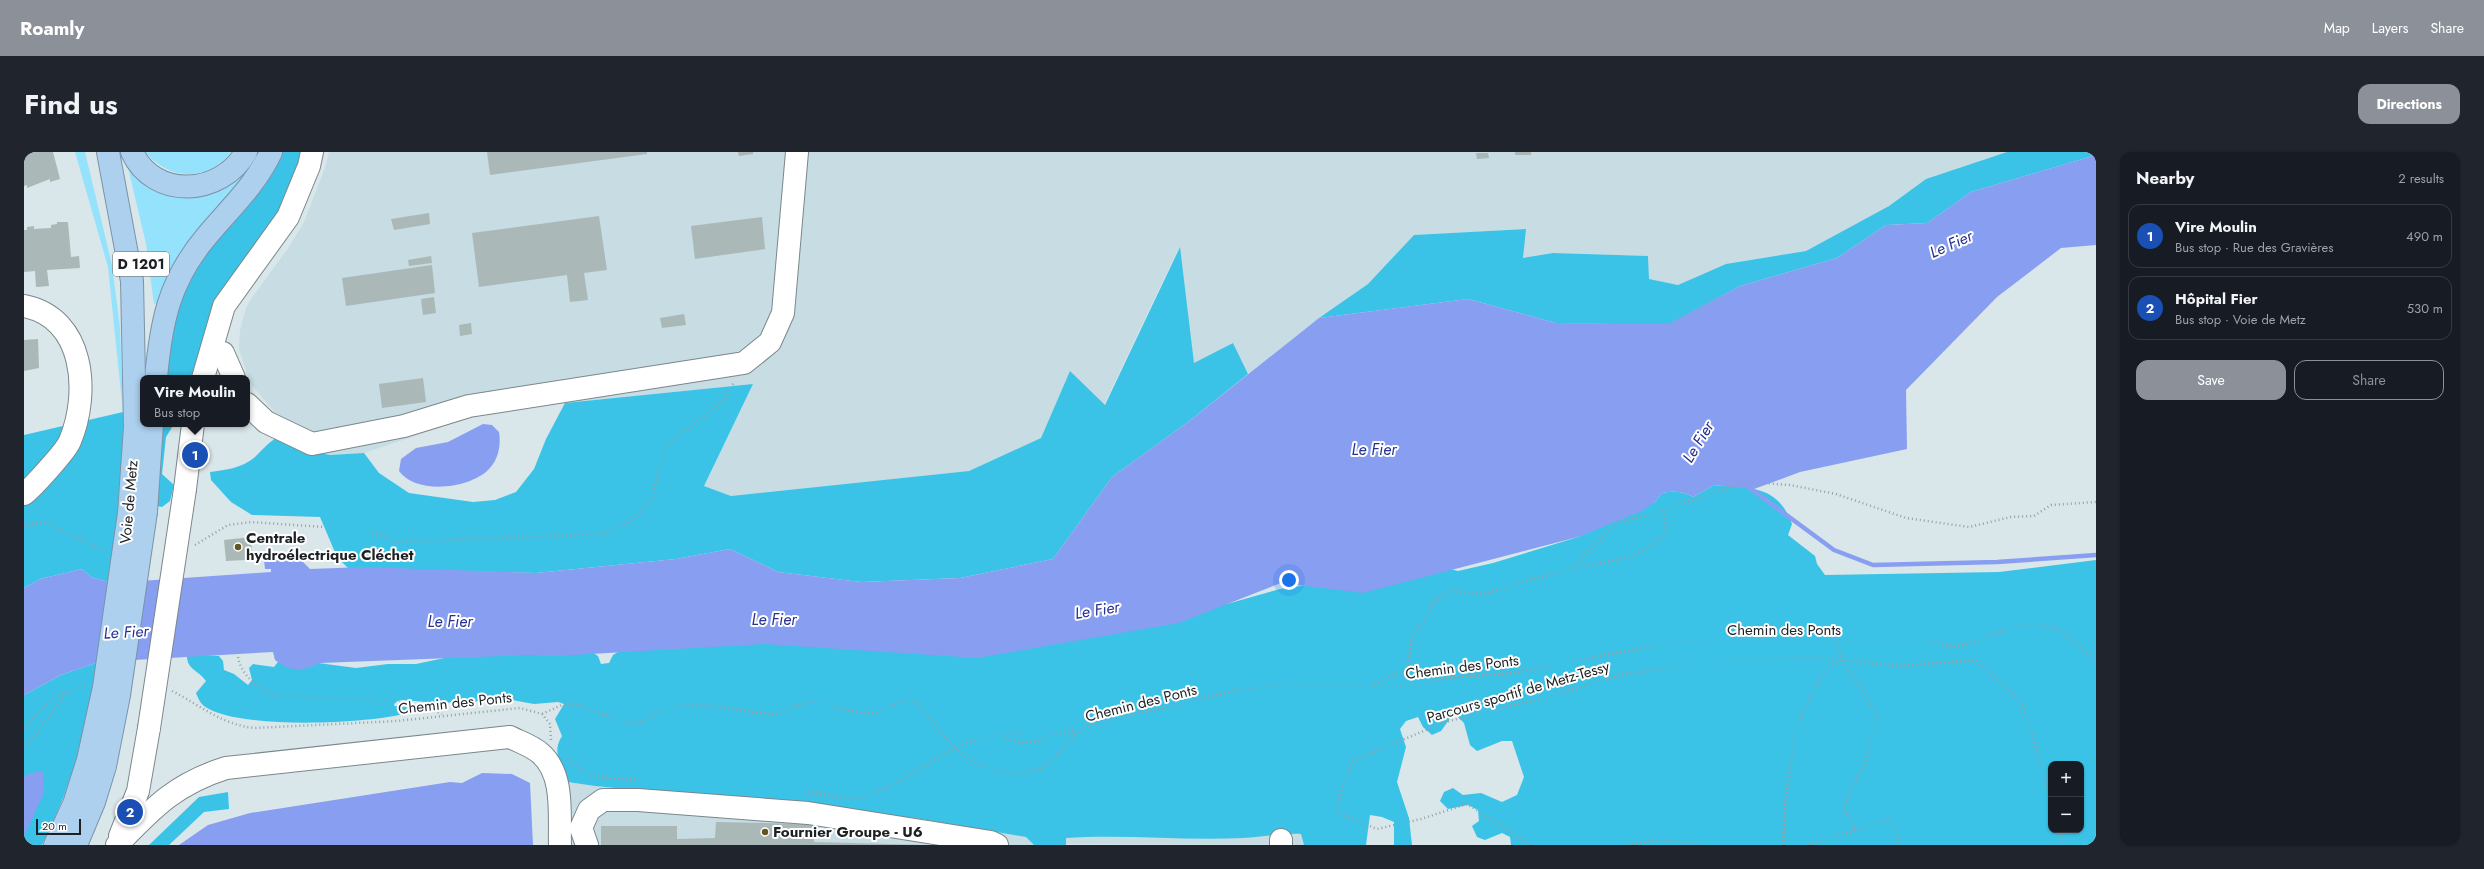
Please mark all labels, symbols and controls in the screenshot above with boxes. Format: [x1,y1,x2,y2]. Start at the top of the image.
text: Roamly [20,15,84,42]
text: Map [2324,18,2350,38]
text: Layers [2372,18,2408,38]
text: Share [2430,18,2464,38]
text: Find us [24,84,118,125]
button: Directions [2358,84,2460,124]
text: Nearby [2136,166,2194,190]
text: 2 results [2398,169,2444,188]
text: Vire Moulin [2175,216,2257,238]
water label: Le Fier [1926,224,1978,264]
text: 1 [2147,227,2153,246]
text: 490 m [2406,227,2443,246]
text: Bus stop · Rue des Gravières [2175,238,2333,257]
road number: D 1201 [113,252,169,276]
text: Hôpital Fier [2175,288,2258,310]
text: 2 [2146,299,2154,318]
text: 530 m [2407,299,2443,318]
text: Bus stop · Voie de Metz [2175,310,2306,329]
button: Save [2136,360,2286,400]
button: Share [2294,360,2444,400]
popup [140,375,250,427]
text: Vire Moulin [154,381,236,403]
text: Bus stop [154,403,200,422]
water label: Le Fier [1677,415,1720,467]
water label: Le Fier [1352,438,1398,461]
pin: 1 [182,440,208,470]
street label: Voie de Metz [114,459,144,545]
place label: Centrale hydroélectrique Cléchet [246,527,414,566]
marker: Centrale hydroélectrique Cléchet [233,542,243,552]
your location [1279,570,1299,590]
water label: Le Fier [1073,595,1123,625]
water label: Le Fier [752,608,798,631]
water label: Le Fier [428,610,474,633]
water label: Le Fier [103,619,151,645]
street label: Chemin des Ponts [1727,619,1841,641]
street label: Chemin des Ponts [1404,649,1520,685]
street label: Parcours sportif de Metz-Tessy [1424,655,1612,729]
street label: Chemin des Ponts [1083,679,1199,727]
street label: Chemin des Ponts [397,686,513,720]
map controls [2048,761,2084,833]
button: + [2048,761,2084,797]
pin: 2 [117,797,143,827]
button: − [2048,797,2084,833]
scale bar [36,817,81,836]
text: 20 m [42,818,67,834]
place label: Fournier Groupe - U6 [773,821,923,843]
marker: Fournier Groupe - U6 [760,827,770,837]

